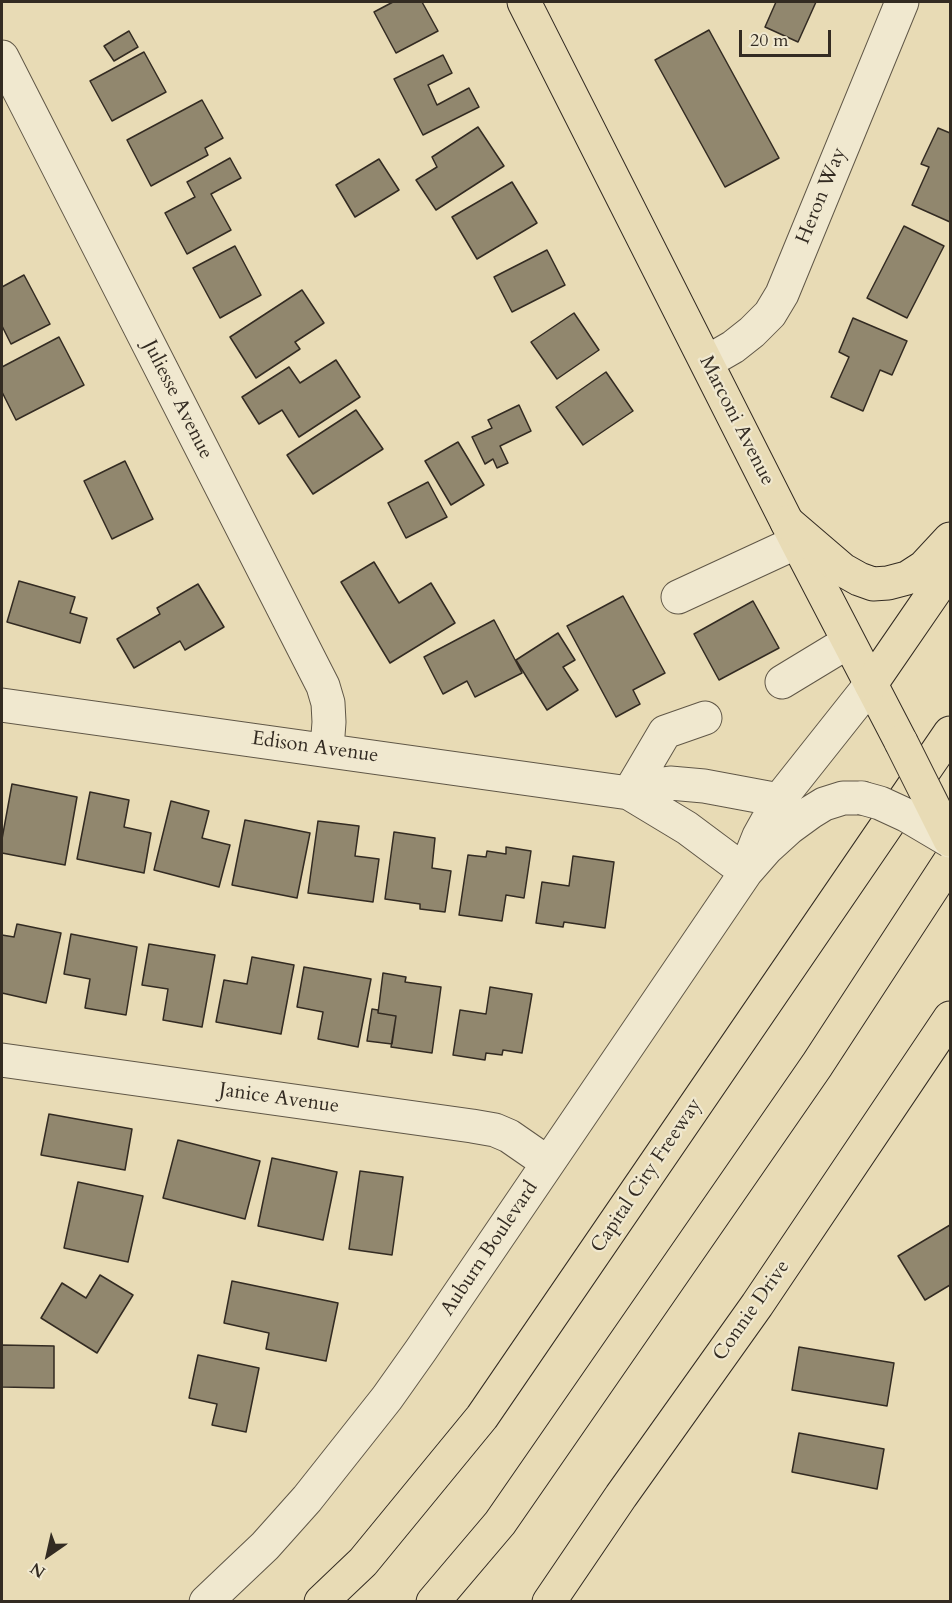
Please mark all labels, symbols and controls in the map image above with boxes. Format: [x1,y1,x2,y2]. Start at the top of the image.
scale bar [742,18,834,56]
text: 20 m [750,28,789,53]
street label: Heron Way [792,144,852,248]
street label: Juliesse Avenue [137,337,217,463]
street label: Marconi Avenue [693,352,779,490]
street label: Edison Avenue [250,727,380,769]
street label: Janice Avenue [218,1079,340,1119]
street label: Capital City Freeway [586,1094,708,1258]
street label: Auburn Boulevard [436,1177,544,1321]
street label: Connie Drive [709,1256,795,1366]
north arrow [18,1525,78,1585]
text: N [26,1557,50,1583]

